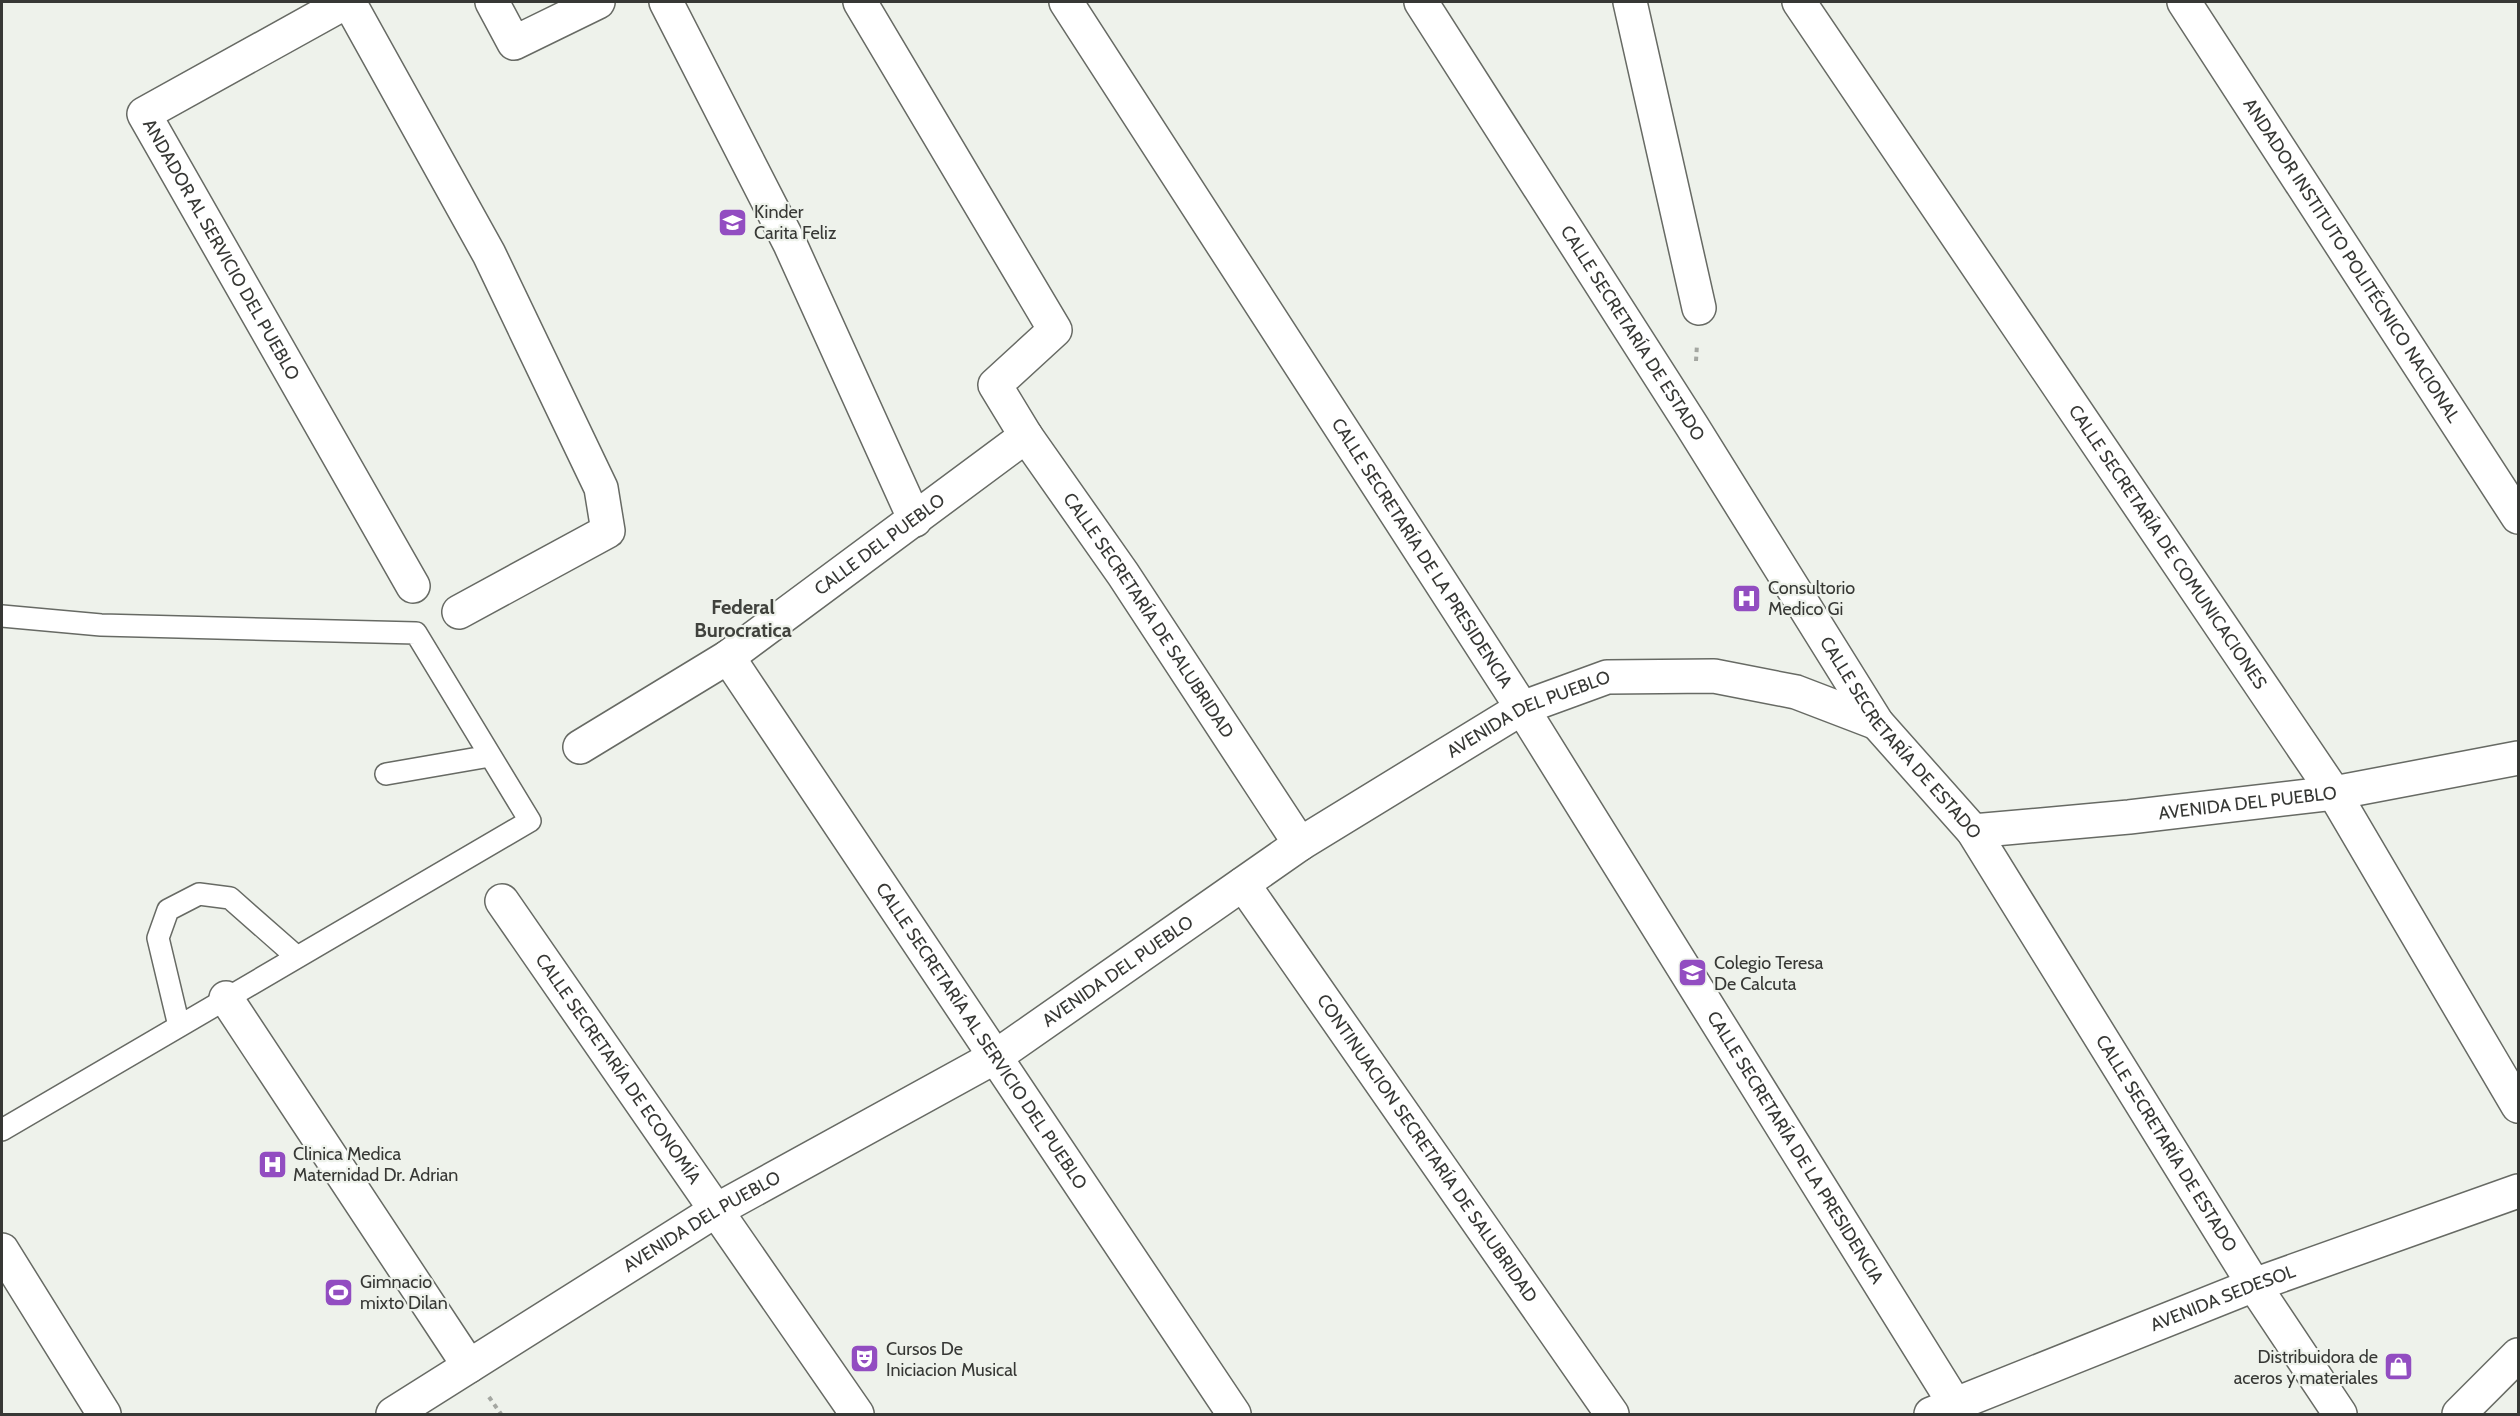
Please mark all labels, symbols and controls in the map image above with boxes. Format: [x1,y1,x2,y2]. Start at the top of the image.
street label: ANDADOR INSTITUTO POLITÉCNICO NACIONAL [2239,94,2465,427]
street label: ANDADOR AL SERVICIO DEL PUEBLO [138,115,304,384]
place label: Kinder Carita Feliz [754,201,837,244]
school or university icon: Kinder Carita Feliz [717,206,749,238]
street label: CALLE SECRETARÍA DE ESTADO [1556,221,1710,445]
street label: CALLE SECRETARÍA DE COMUNICACIONES [2064,401,2271,693]
street label: CALLE SECRETARÍA DE LA PRESIDENCIA [1327,414,1517,692]
street label: CALLE DEL PUEBLO [810,489,949,600]
street label: CALLE SECRETARÍA DE SALUBRIDAD [1058,489,1239,742]
place label: Consultorio Medico Gi [1768,577,1855,620]
hospital icon: Consultorio Medico Gi [1731,582,1763,614]
district label: Federal Burocratica [694,595,792,642]
street label: CALLE SECRETARÍA DE ESTADO [1815,633,1986,843]
street label: AVENIDA DEL PUEBLO [1443,666,1613,762]
street label: AVENIDA DEL PUEBLO [2157,782,2338,824]
street label: CALLE SECRETARÍA AL SERVICIO DEL PUEBLO [871,879,1092,1194]
street label: AVENIDA DEL PUEBLO [1038,911,1198,1032]
street label: CALLE SECRETARÍA DE ECONOMÍA [531,949,705,1188]
place label: Colegio Teresa De Calcuta [1714,952,1824,995]
school or university icon: Colegio Teresa De Calcuta [1677,957,1709,989]
street label: CONTINUACION SECRETARÍA DE SALUBRIDAD [1312,990,1542,1307]
street label: CALLE SECRETARÍA DE LA PRESIDENCIA [1702,1007,1888,1288]
street label: CALLE SECRETARÍA DE ESTADO [2091,1031,2242,1256]
place label: Clinica Medica Maternidad Dr. Adrian [293,1143,458,1186]
hospital icon: Clinica Medica Maternidad Dr. Adrian [256,1148,288,1180]
street label: AVENIDA DEL PUEBLO [619,1166,784,1277]
street label: AVENIDA SEDESOL [2147,1260,2298,1336]
place label: Gimnacio mixto Dilan [360,1271,448,1314]
sports icon: Gimnacio mixto Dilan [323,1276,355,1308]
place label: Cursos De Iniciacion Musical [886,1338,1018,1381]
theatre icon: Cursos De Iniciacion Musical [849,1343,881,1375]
place label: Distribuidora de aceros y materiales [2234,1346,2378,1389]
shop icon: Distribuidora de aceros y materiales [2383,1351,2415,1383]

